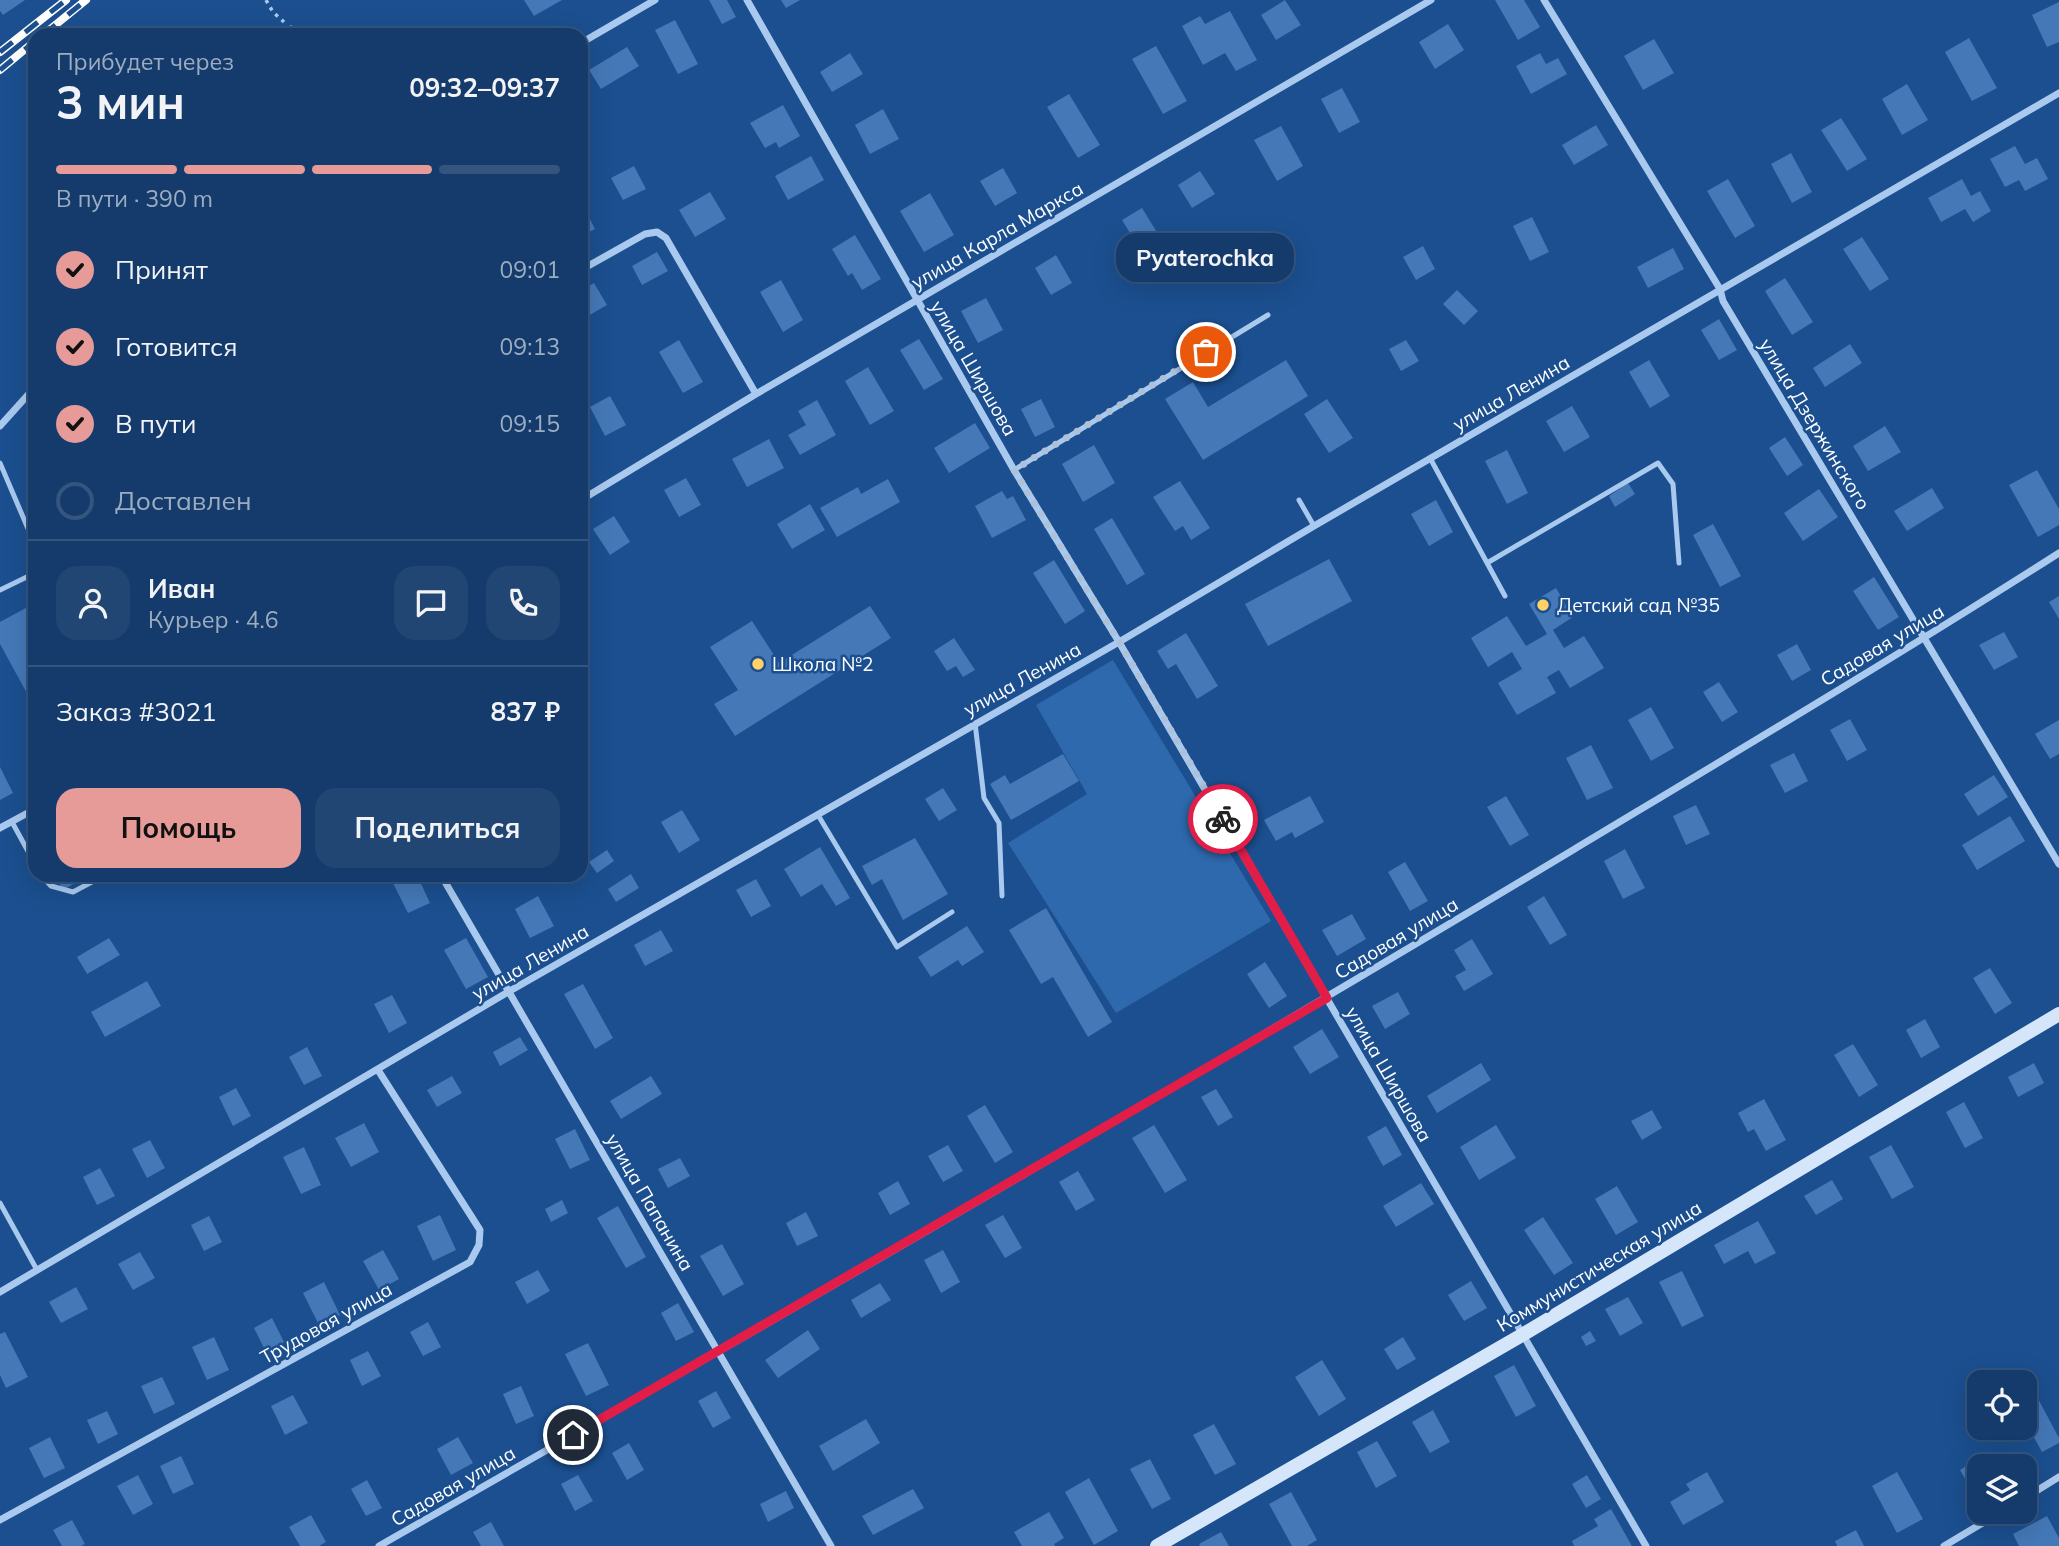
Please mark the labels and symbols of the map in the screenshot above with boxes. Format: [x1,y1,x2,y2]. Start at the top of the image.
street label: улица Карла Маркса [907,176,1087,294]
callout: Pyaterochka [1117,233,1295,282]
street label: улица Ширшова [925,296,1023,440]
pin [1176,322,1236,382]
street label: улица Дзержинского [1754,334,1876,514]
street label: улица Ленина [1448,350,1574,436]
place label: Детский сад №35 [1557,593,1720,617]
marker: Детский сад №35 [1535,597,1551,613]
street label: Садовая улица [1816,599,1948,691]
street label: улица Ленина [959,637,1085,721]
place label: Школа №2 [772,652,873,676]
marker: Школа №2 [750,656,766,672]
courier [1188,784,1258,854]
street label: Садовая улица [1330,892,1462,984]
street label: улица Ленина [467,919,593,1005]
street label: улица Ширшова [1340,1002,1438,1146]
street label: улица Папанина [601,1129,699,1275]
street label: Коммунистическая улица [1492,1195,1706,1337]
street label: Трудовая улица [256,1277,396,1369]
pin [543,1405,603,1465]
street label: Садовая улица [386,1441,520,1531]

